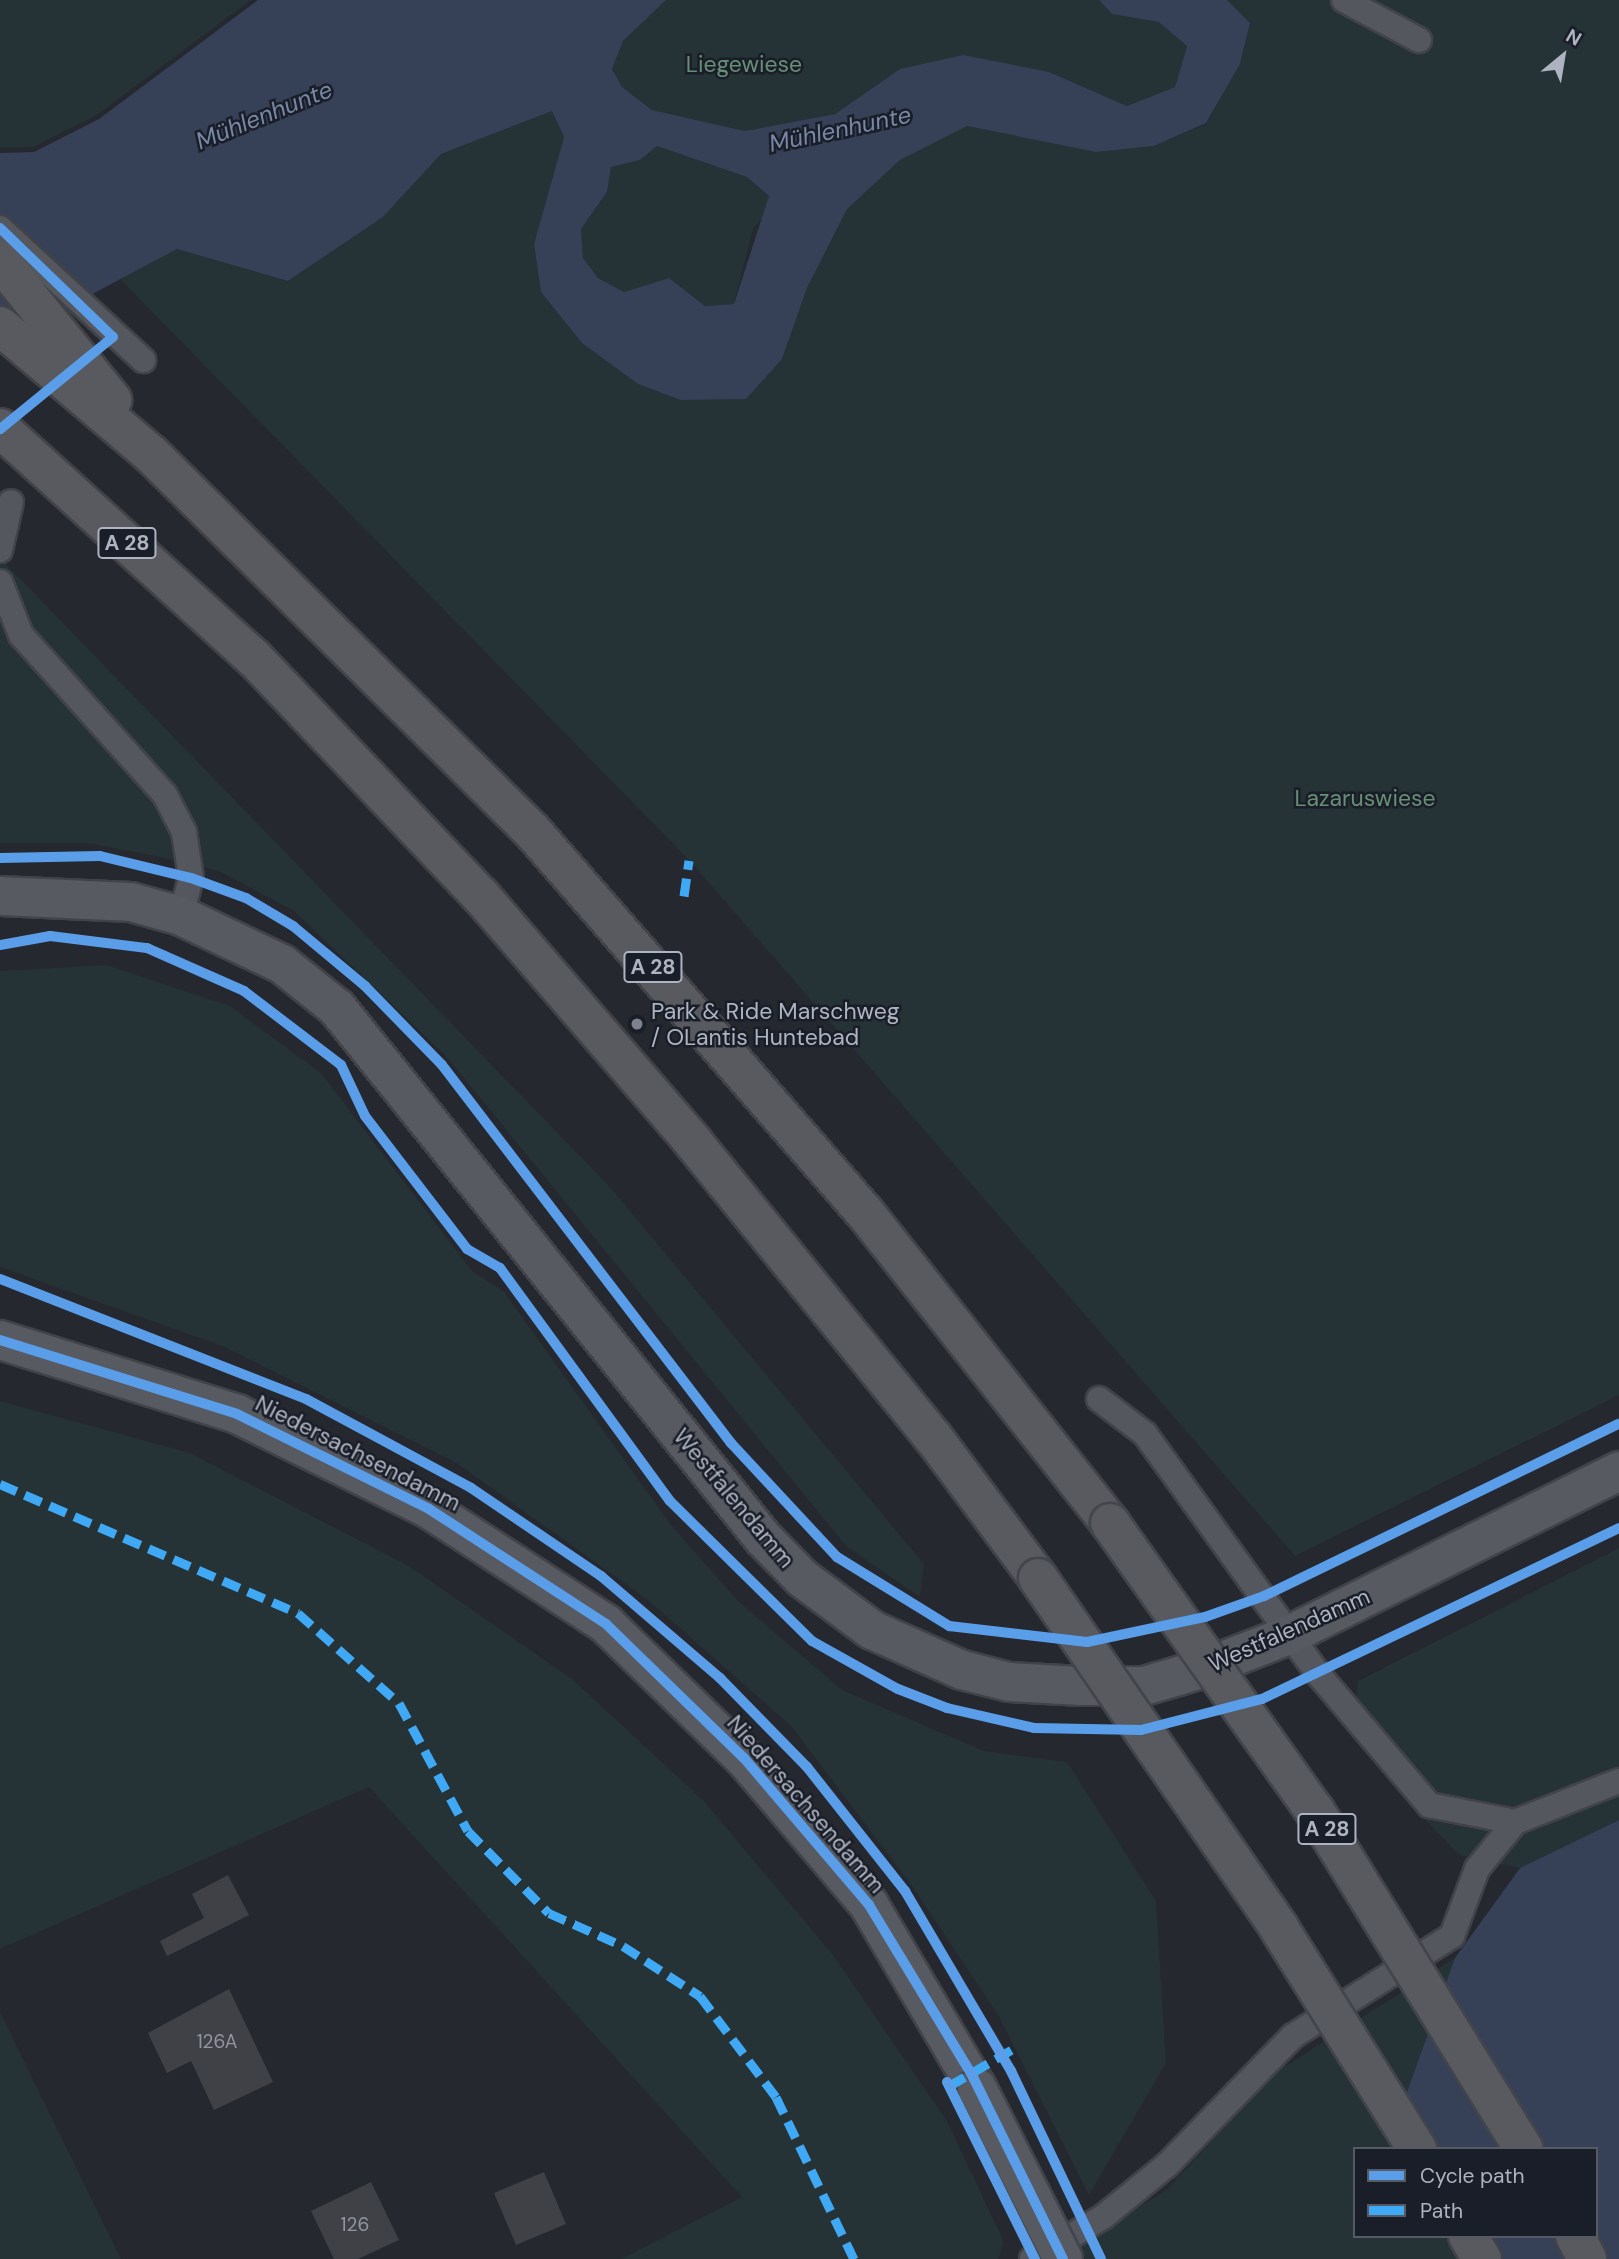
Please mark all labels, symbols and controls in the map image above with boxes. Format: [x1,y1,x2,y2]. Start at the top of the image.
north arrow [1528,21,1598,91]
text: N [1561,23,1586,52]
park label: Liegewiese [686,50,802,78]
water label: Mühlenhunte [192,75,336,155]
water label: Mühlenhunte [766,100,914,158]
road number: A 28 [97,526,157,560]
park label: Lazaruswiese [1294,784,1436,812]
road number: A 28 [623,950,683,984]
place label: Park & Ride Marschweg / OLantis Huntebad [651,997,900,1051]
marker: Park & Ride Marschweg / OLantis Huntebad [629,1016,645,1032]
street label: Niedersachsendamm [251,1389,465,1517]
street label: Westfalendamm [668,1423,800,1573]
street label: Westfalendamm [1204,1582,1374,1678]
street label: Niedersachsendamm [721,1709,891,1899]
road number: A 28 [1297,1812,1357,1846]
house number: 126A [197,2031,237,2053]
legend [1353,2147,1598,2238]
text: Cycle path [1420,2162,1525,2190]
text: Path [1420,2197,1463,2225]
house number: 126 [341,2214,369,2236]

